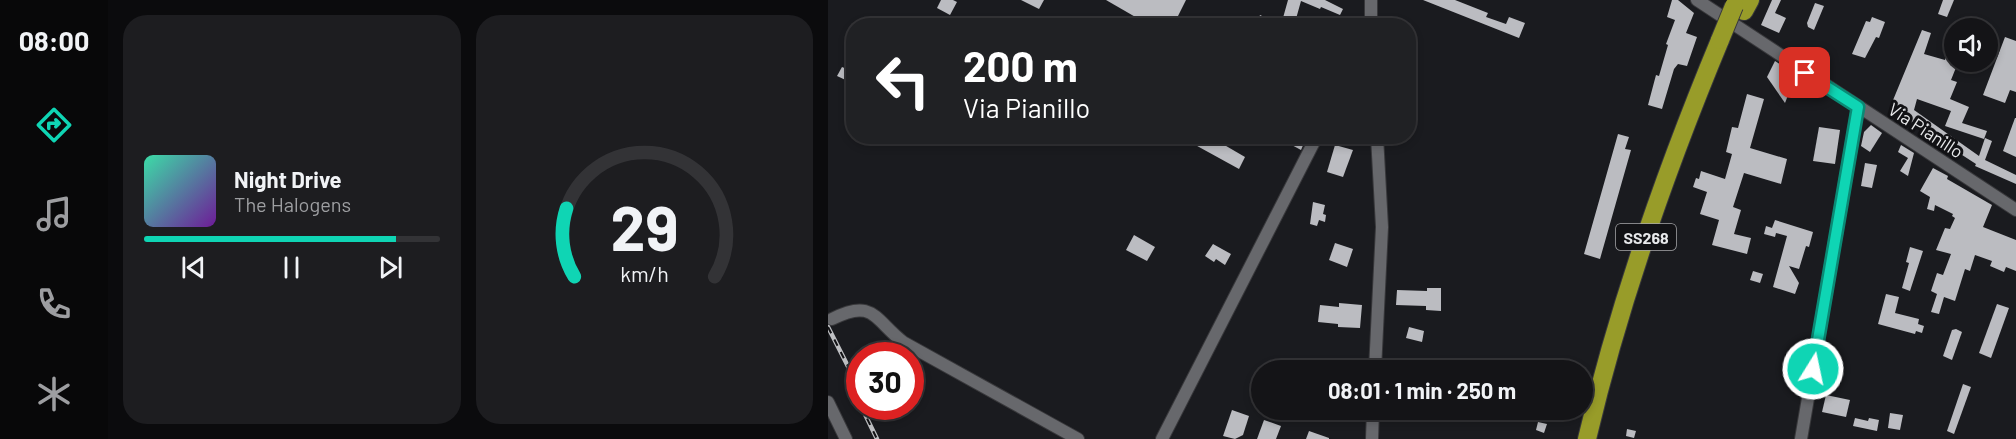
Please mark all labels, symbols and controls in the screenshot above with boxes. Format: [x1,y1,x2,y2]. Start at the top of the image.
map controls [1944,18,1998,72]
button: sound [1944,18,1998,72]
text: 08:00 [19,24,89,56]
text: 200 m [963,40,1078,90]
icon: left [864,42,942,120]
pin [1779,47,1830,98]
icon: arrive [1788,56,1821,89]
text: Via Pianillo [963,91,1090,123]
street label: Via Pianillo [1884,98,1968,162]
icon: directions [33,104,75,146]
text: Night Drive [234,166,342,192]
text: 29 [610,189,678,263]
text: The Halogens [234,192,351,216]
icon: music [33,193,75,235]
road number: SS268 [1616,224,1676,250]
icon: previous [177,251,210,284]
icon: pause [275,251,308,284]
icon: next [374,251,407,284]
text: km/h [620,261,669,286]
icon: phone [33,283,75,325]
position arrow [1781,337,1845,401]
speed limit sign: 30 [846,342,924,420]
icon: climate [33,373,75,415]
text: 08:01 · 1 min · 250 m [1328,377,1516,403]

